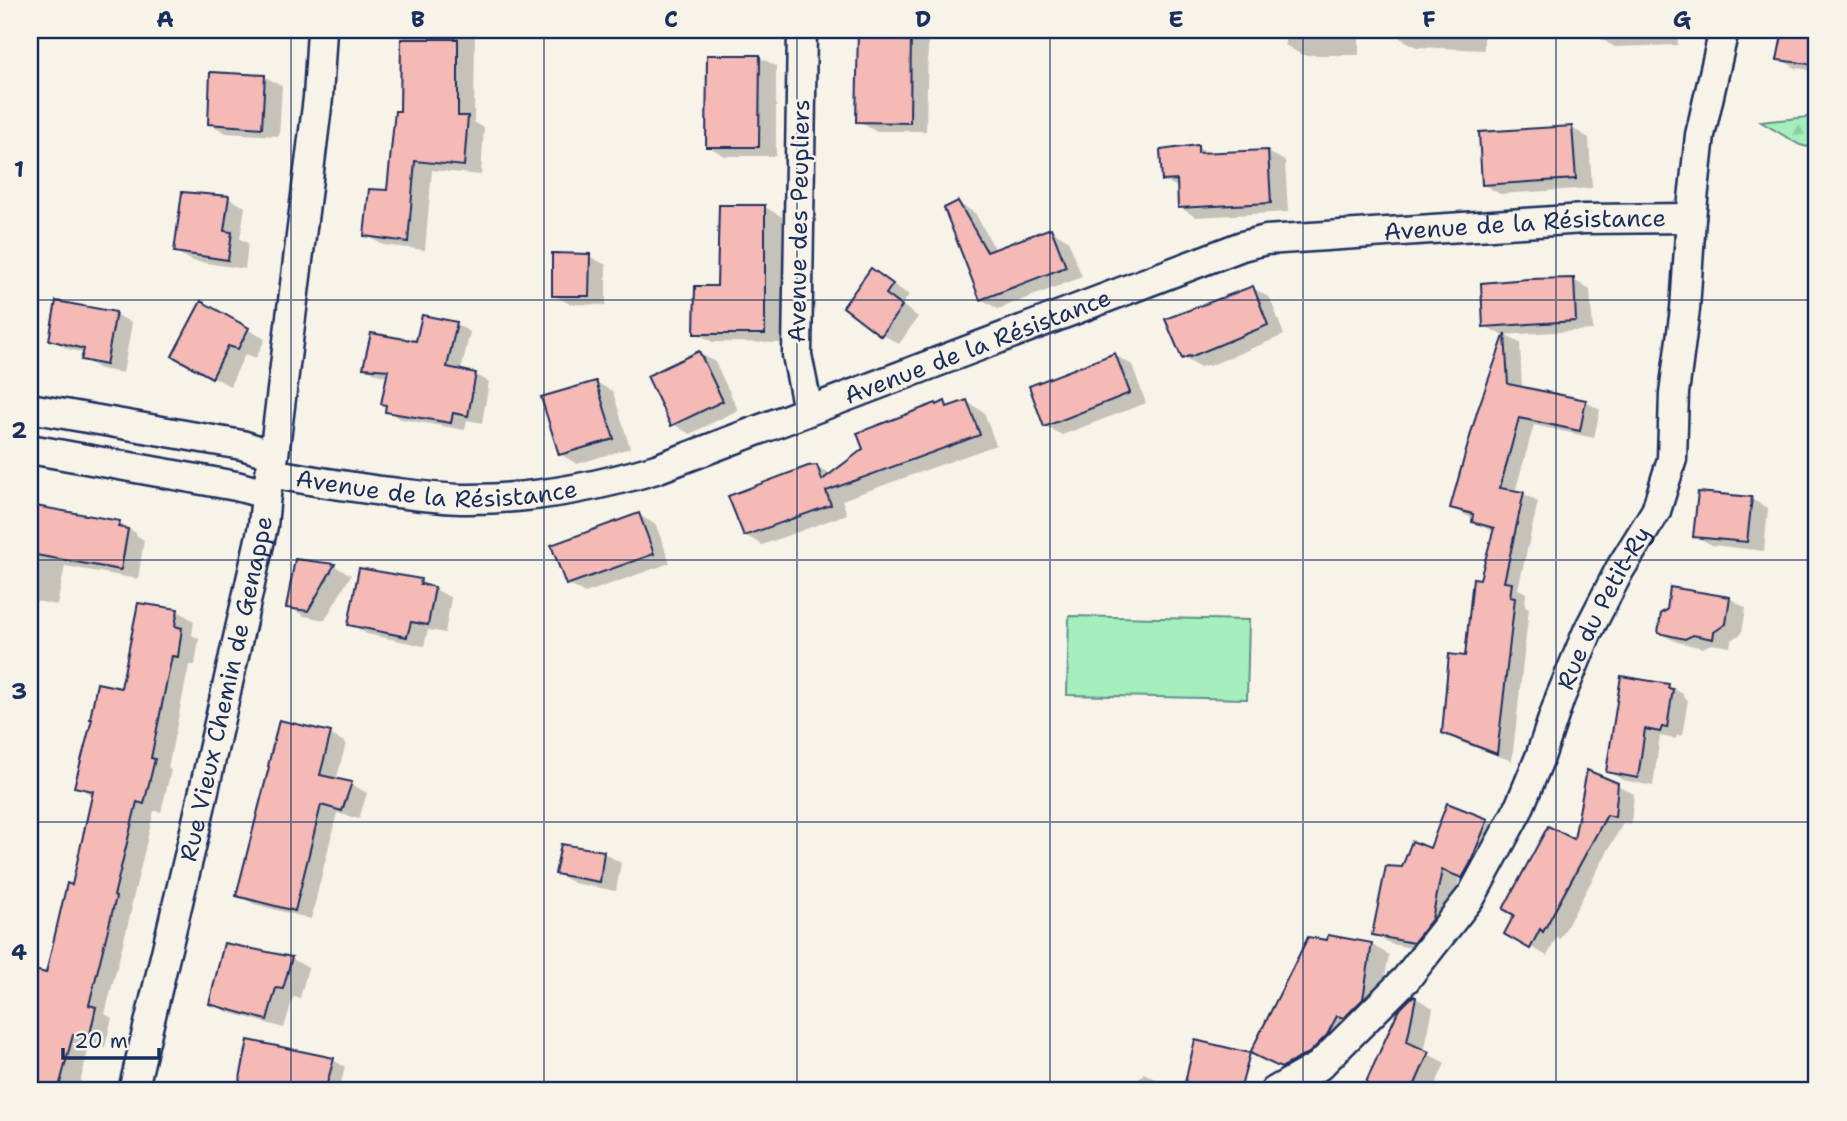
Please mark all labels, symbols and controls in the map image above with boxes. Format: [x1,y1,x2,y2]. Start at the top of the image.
text: A [156,4,174,34]
text: B [411,4,425,34]
text: C [664,4,678,34]
text: D [915,4,931,34]
text: E [1168,4,1184,34]
text: F [1422,4,1436,34]
text: G [1673,4,1692,34]
street label: Avenue des Peupliers [781,99,817,343]
text: 1 [14,154,24,184]
street label: Avenue de la Résistance [1383,202,1666,248]
street label: Avenue de la Résistance [840,281,1115,412]
text: 2 [11,415,27,445]
street label: Avenue de la Résistance [293,462,580,515]
street label: Rue Vieux Chemin de Genappe [172,515,280,865]
street label: Rue du Petit-Ry [1549,520,1659,695]
text: 3 [11,676,27,706]
text: 4 [11,937,27,967]
scale bar [63,1016,159,1060]
text: 20 m [74,1027,128,1055]

